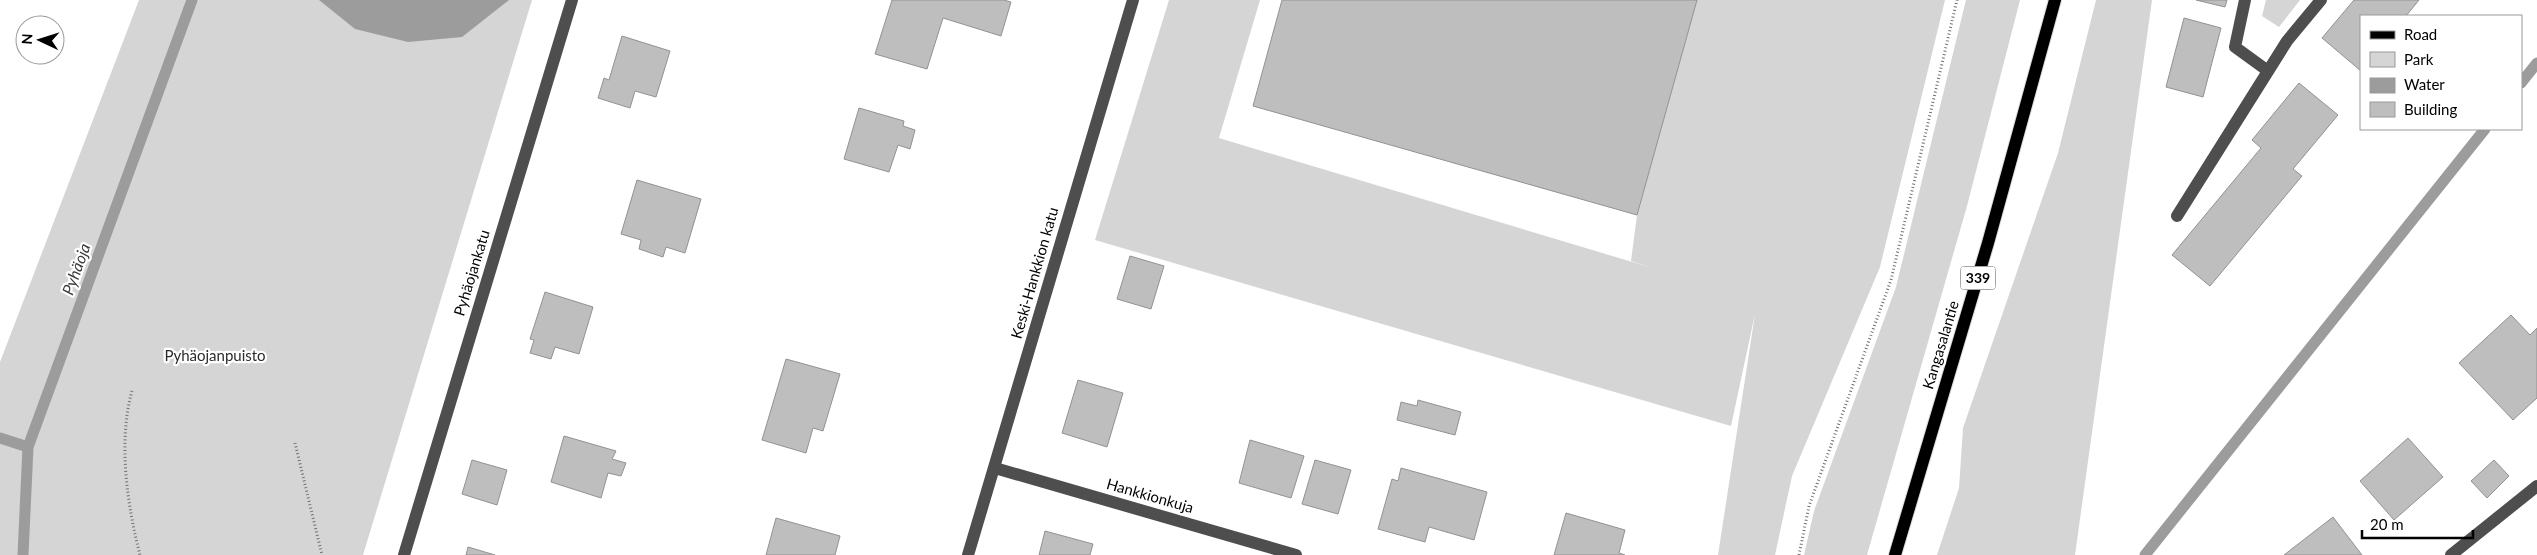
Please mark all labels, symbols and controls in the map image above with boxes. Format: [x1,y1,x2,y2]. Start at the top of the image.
north arrow [15,15,65,65]
legend [2360,15,2522,130]
text: Road [2404,25,2437,43]
text: N [18,33,35,45]
text: Park [2404,50,2434,68]
text: Water [2404,75,2445,93]
text: Building [2404,100,2457,118]
street label: Keski-Hankkion katu [1007,205,1061,341]
street label: Pyhäojankatu [449,227,493,318]
water label: Pyhäoja [57,240,94,297]
road number: 339 [1960,266,1996,290]
street label: Kangasalantie [1918,298,1962,391]
park label: Pyhäojanpuisto [164,346,266,364]
street label: Hankkionkuja [1105,474,1196,516]
scale bar [2362,508,2473,540]
text: 20 m [2370,515,2404,533]

